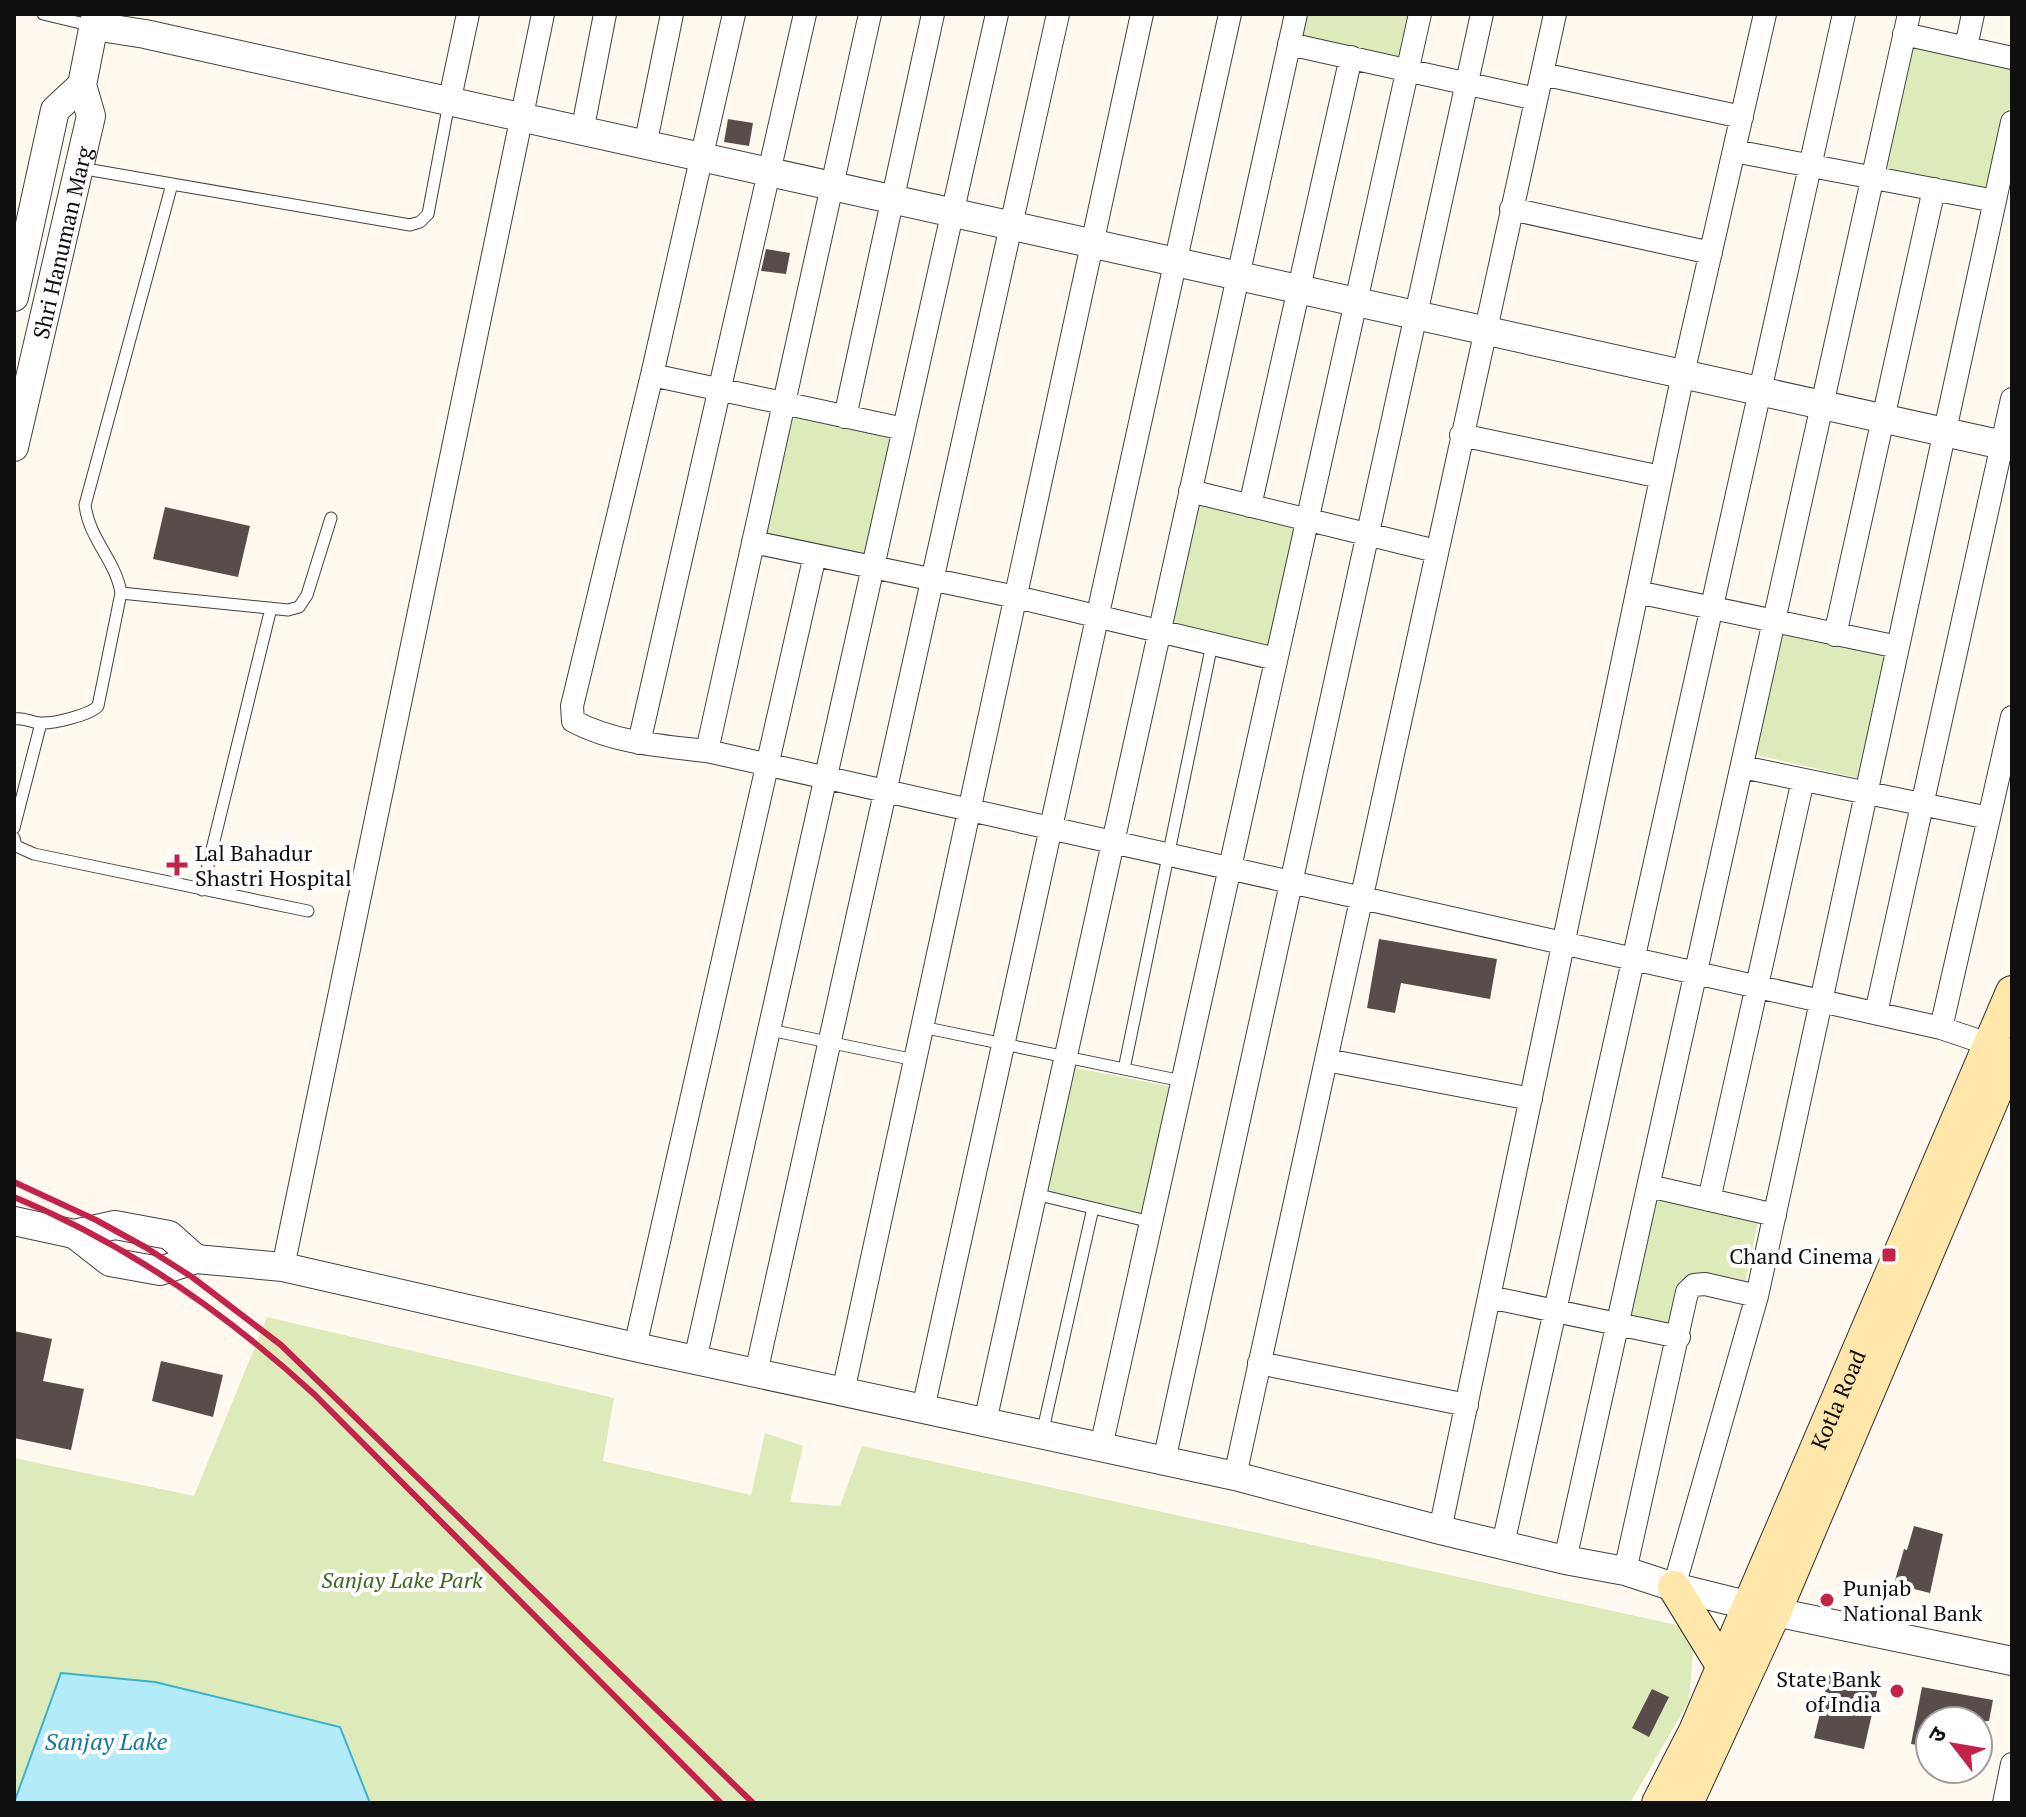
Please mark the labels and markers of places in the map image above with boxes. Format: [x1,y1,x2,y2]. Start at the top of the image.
place label: Lal Bahadur Shastri Hospital [195,838,352,892]
marker: Lal Bahadur Shastri Hospital [166,854,188,876]
place label: Chand Cinema [1729,1241,1873,1270]
marker: Chand Cinema [1880,1246,1898,1264]
place label: Punjab National Bank [1843,1573,1983,1627]
marker: Punjab National Bank [1818,1591,1836,1609]
place label: State Bank of India [1776,1664,1882,1718]
marker: State Bank of India [1888,1682,1906,1700]

